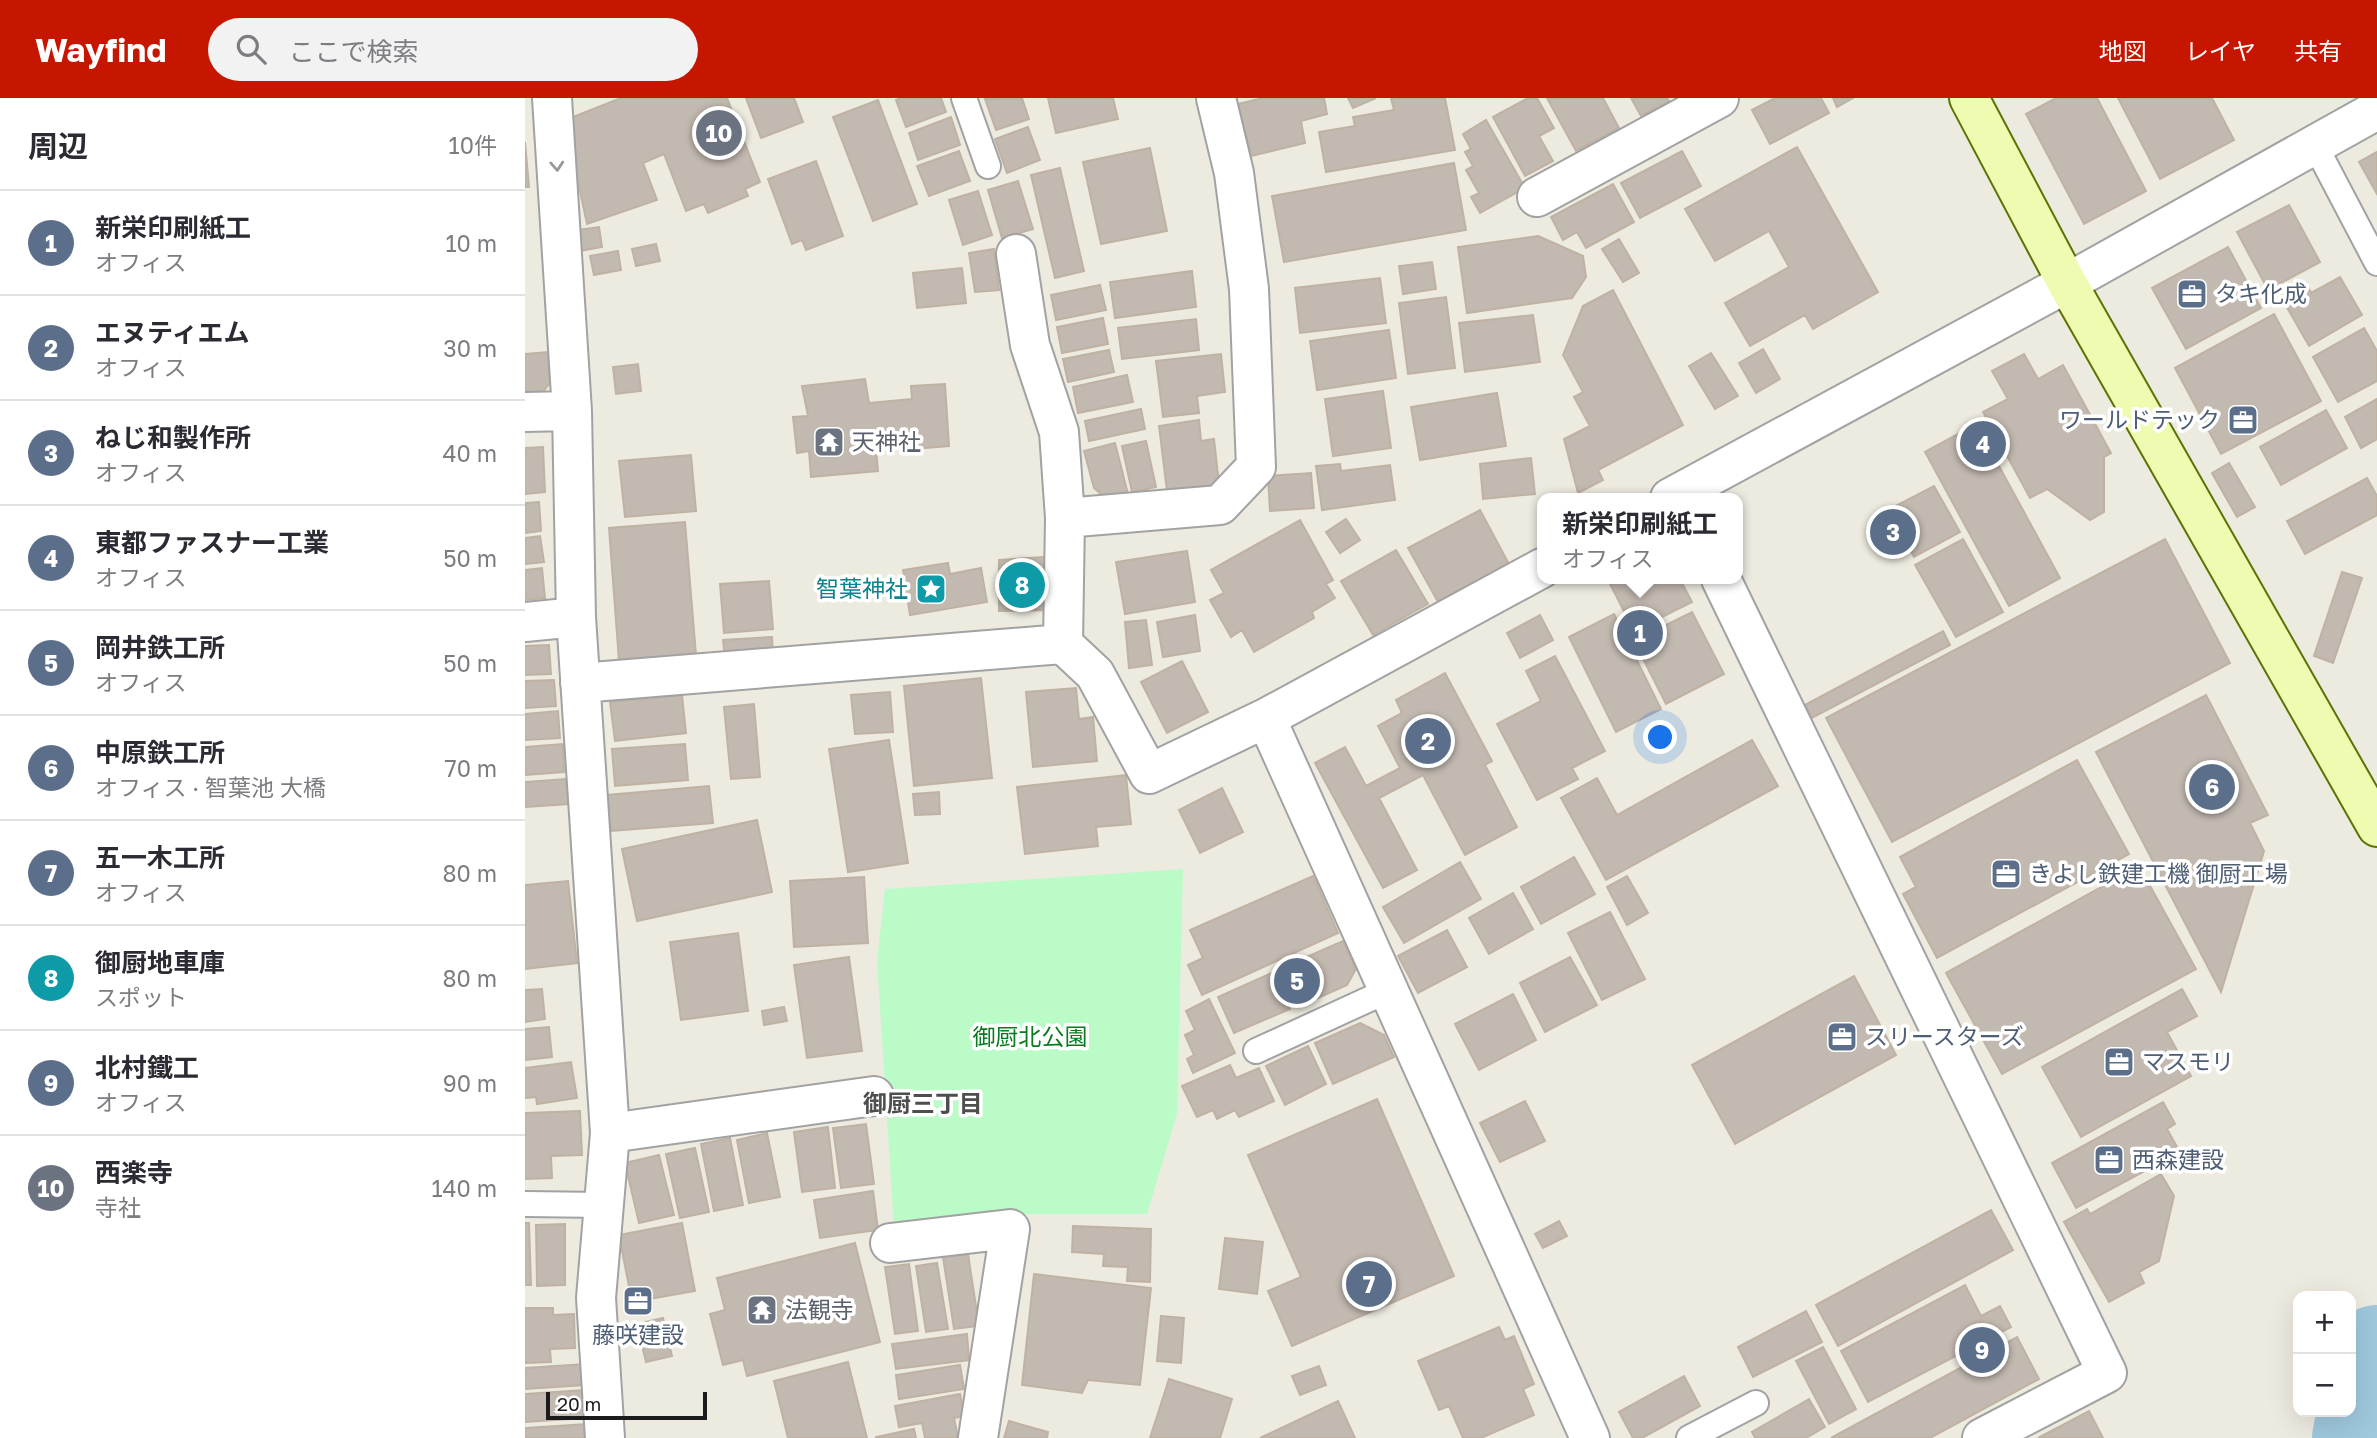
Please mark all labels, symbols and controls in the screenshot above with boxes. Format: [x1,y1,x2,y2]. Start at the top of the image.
search box [208,18,698,81]
text: Wayfind [35,30,166,69]
icon: search [232,30,270,68]
text: ここで検索 [288,36,418,67]
text: 地図 [2099,36,2147,65]
text: レイヤ [2185,36,2256,65]
text: 共有 [2294,36,2342,65]
pin: 10 [696,107,742,159]
text: 周辺 [28,128,88,164]
text: 10件 [449,131,497,159]
one-way arrow [549,161,564,172]
text: 新栄印刷紙工 [95,212,251,243]
text: 1 [45,229,57,257]
text: 10 m [445,229,497,257]
text: オフィス [95,248,187,276]
office icon: タキ化成 [2175,277,2209,311]
place label: タキ化成 [2215,279,2307,307]
text: エヌティエム [95,317,249,348]
text: 2 [44,334,58,362]
text: 30 m [443,334,497,362]
text: オフィス [95,353,187,381]
office icon: ワールドテック [2226,403,2260,437]
place label: ワールドテック [2059,405,2220,433]
pin: 4 [1960,418,2006,470]
text: ねじ和製作所 [95,422,251,453]
temple icon: 天神社 [812,425,846,459]
place label: 天神社 [852,427,921,455]
text: 3 [44,439,58,467]
text: 40 m [443,439,497,467]
text: オフィス [95,458,187,486]
popup [1537,493,1743,584]
pin: 3 [1870,506,1916,558]
text: 新栄印刷紙工 [1562,508,1718,539]
text: 東都ファスナー工業 [95,527,329,558]
text: 4 [44,544,58,572]
text: 50 m [443,544,497,572]
text: オフィス [1562,544,1654,572]
pin: 8 [999,559,1045,611]
text: オフィス [95,563,187,591]
place icon: 智葉神社 [914,572,948,606]
place label: 智葉神社 [816,574,908,602]
pin: 1 [1617,607,1663,659]
text: 岡井鉄工所 [95,632,225,663]
text: 5 [44,649,58,677]
text: 50 m [443,649,497,677]
text: オフィス [95,668,187,696]
pin: 2 [1405,715,1451,767]
your location [1643,720,1677,754]
text: 中原鉄工所 [95,737,225,768]
text: 6 [44,754,58,782]
text: 70 m [444,754,497,782]
pin: 6 [2189,761,2235,813]
text: オフィス · 智葉池 大橋 [95,773,326,801]
text: 五一木工所 [95,842,225,873]
office icon: きよし鉄建工機 御厨工場 [1989,857,2023,891]
text: 7 [45,859,57,887]
text: 80 m [443,859,497,887]
place label: きよし鉄建工機 御厨工場 [2029,859,2288,887]
text: オフィス [95,878,187,906]
text: 御厨地車庫 [95,947,225,978]
pin: 5 [1274,955,1320,1007]
text: 8 [44,964,58,992]
text: 80 m [443,964,497,992]
text: スポット [95,983,187,1011]
office icon: スリースターズ [1825,1020,1859,1054]
park label: 御厨北公園 [973,1022,1088,1050]
place label: スリースターズ [1865,1022,2024,1050]
office icon: マスモリ [2102,1045,2136,1079]
place label: マスモリ [2142,1047,2234,1075]
text: 北村鐵工 [95,1052,199,1083]
text: 9 [44,1069,58,1097]
text: 90 m [443,1069,497,1097]
text: オフィス [95,1088,187,1116]
district label: 御厨三丁目 [863,1088,983,1117]
office icon: 西森建設 [2092,1143,2126,1177]
place label: 西森建設 [2132,1145,2224,1173]
text: 西楽寺 [95,1157,173,1188]
text: 10 [38,1174,64,1202]
text: 140 m [431,1174,497,1202]
text: 寺社 [95,1193,141,1221]
pin: 7 [1346,1258,1392,1310]
office icon: 藤咲建設 [621,1284,655,1318]
map controls [2293,1291,2356,1417]
button: + [2293,1291,2356,1354]
temple icon: 法観寺 [745,1293,779,1327]
place label: 法観寺 [785,1295,854,1323]
place label: 藤咲建設 [592,1320,684,1348]
pin: 9 [1959,1324,2005,1376]
button: − [2293,1354,2356,1417]
scale bar [546,1389,707,1421]
text: 20 m [557,1392,601,1415]

